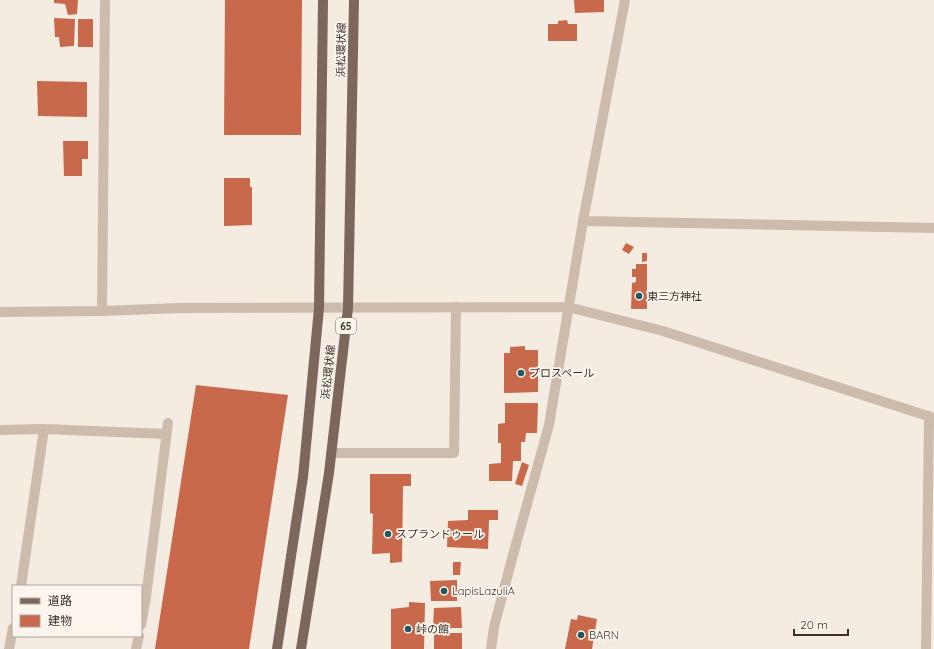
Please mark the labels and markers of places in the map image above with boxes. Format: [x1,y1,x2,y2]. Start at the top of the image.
place label: 東三方神社 [647,289,702,303]
marker: 東三方神社 [634,291,644,301]
place label: プロスペール [529,366,594,380]
marker: プロスペール [516,368,526,378]
place label: スプランドゥール [396,527,484,541]
marker: スプランドゥール [383,529,393,539]
place label: LapisLazuliA [452,584,515,598]
marker: LapisLazuliA [439,586,449,596]
place label: 峠の館 [416,622,449,636]
marker: 峠の館 [403,624,413,634]
place label: BARN [589,628,619,642]
marker: BARN [576,630,586,640]

